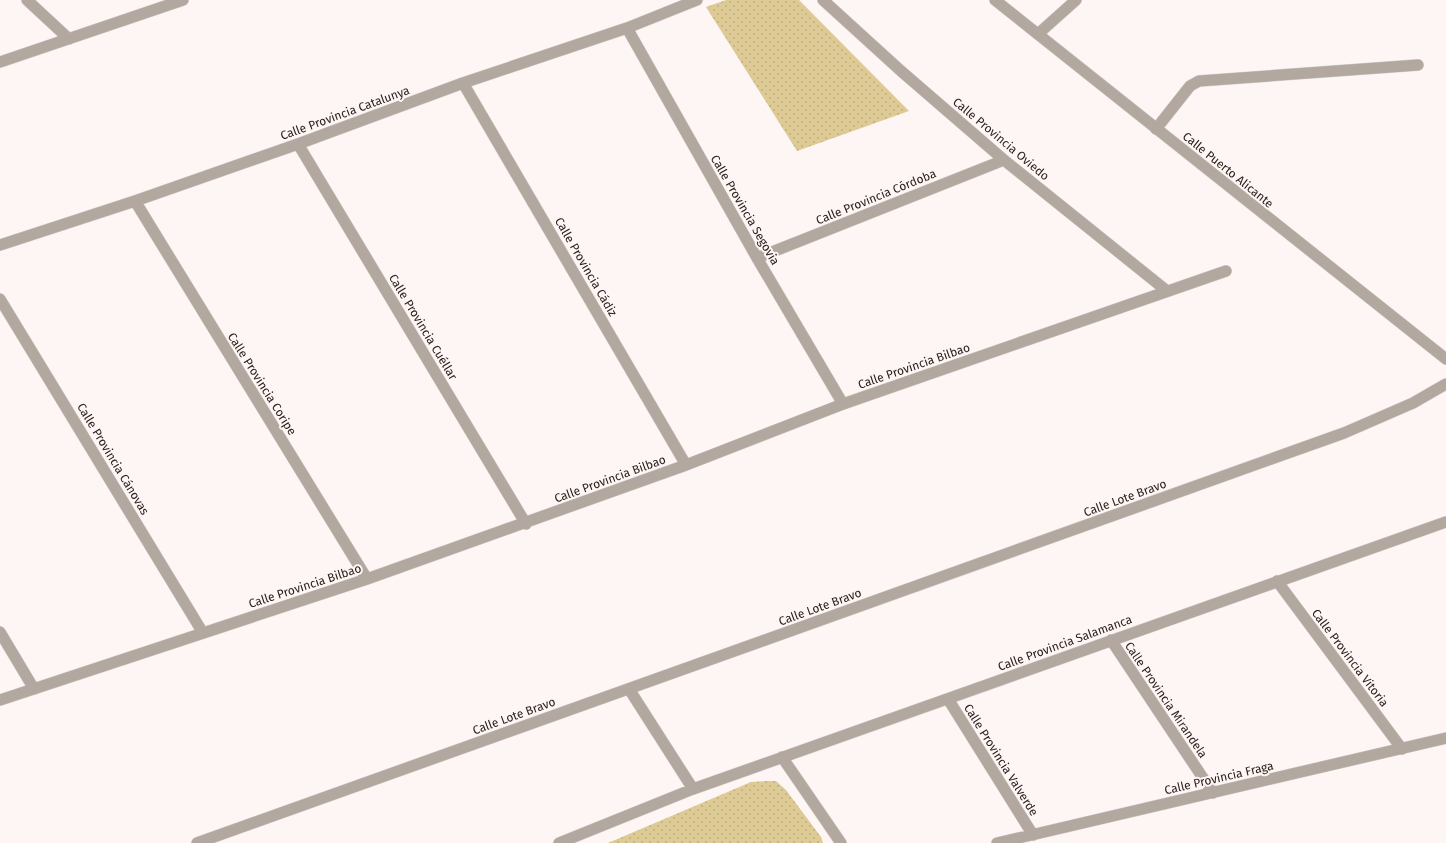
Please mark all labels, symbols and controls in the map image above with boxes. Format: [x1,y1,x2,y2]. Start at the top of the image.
street label: Calle Provincia Catalunya [279,83,411,143]
street label: Calle Provincia Oviedo [950,95,1052,183]
street label: Calle Puerto Alicante [1180,129,1276,211]
street label: Calle Provincia Segovia [708,152,782,268]
street label: Calle Provincia Córdoba [814,166,938,228]
street label: Calle Provincia Cádiz [552,215,620,319]
street label: Calle Provincia Cuéllar [386,272,460,383]
street label: Calle Provincia Coripe [225,330,299,438]
street label: Calle Provincia Bilbao [856,340,972,392]
street label: Calle Provincia Cánovas [74,401,152,518]
street label: Calle Provincia Bilbao [552,452,668,506]
street label: Calle Lote Bravo [1082,477,1168,519]
street label: Calle Provincia Bilbao [247,561,363,611]
street label: Calle Lote Bravo [777,586,863,628]
street label: Calle Provincia Vitoria [1309,606,1391,710]
street label: Calle Provincia Salamanca [996,612,1134,674]
street label: Calle Provincia Mirandela [1122,639,1210,761]
street label: Calle Lote Bravo [471,695,557,737]
street label: Calle Provincia Valverde [961,702,1041,818]
street label: Calle Provincia Fraga [1163,759,1275,797]

